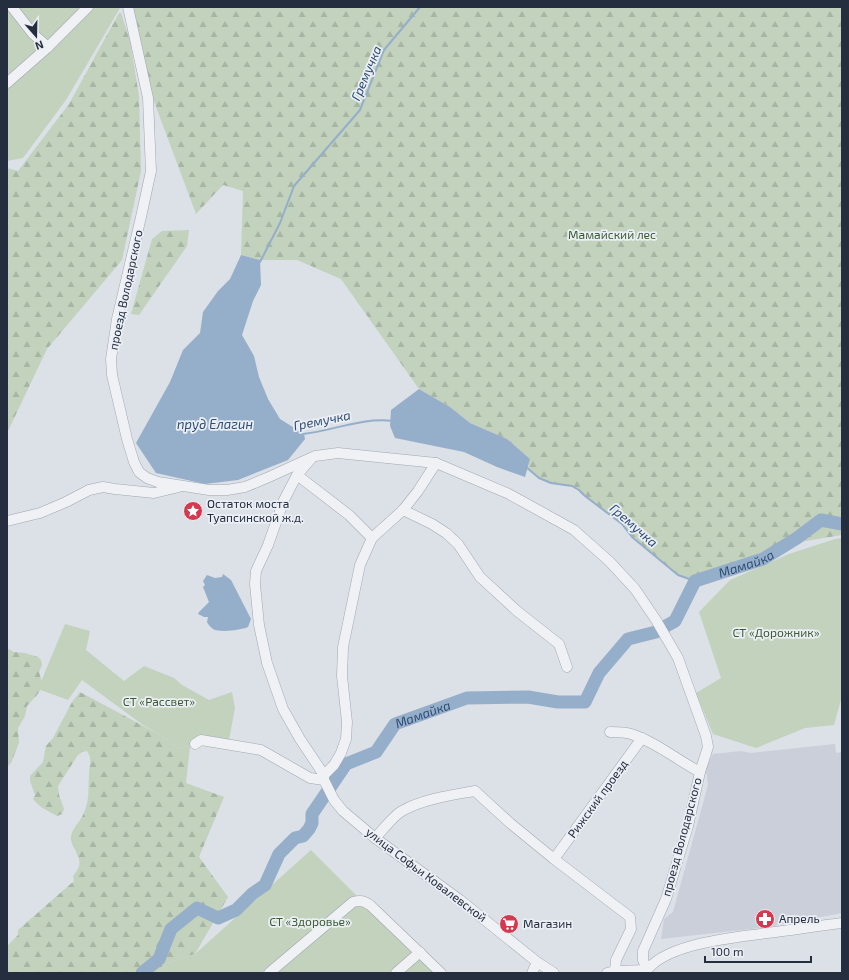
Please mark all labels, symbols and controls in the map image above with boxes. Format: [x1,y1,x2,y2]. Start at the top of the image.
north arrow [16,16,56,56]
text: N [34,38,46,53]
water label: Гремучка [347,43,385,103]
park label: Мамайский лес [568,227,656,241]
street label: проезд Володарского [105,228,145,351]
water label: Гремучка [292,407,352,433]
water label: пруд Елагин [177,416,253,432]
place label: Остаток моста Туапсинской ж.д. [207,496,304,525]
place icon: Остаток моста Туапсинской ж.д. [182,500,204,522]
water label: Гремучка [607,500,661,550]
water label: Мамайка [716,546,777,581]
park label: СТ «Дорожник» [732,625,820,639]
park label: СТ «Рассвет» [123,694,195,708]
water label: Мамайка [393,697,453,731]
street label: Рижский проезд [564,757,630,840]
street label: проезд Володарского [658,776,704,898]
street label: улица Софьи Ковалевской [363,824,490,925]
pharmacy icon: Апрель [754,908,776,930]
place label: Апрель [779,911,820,925]
supermarket icon: Магазин [498,913,520,935]
park label: СТ «Здоровье» [269,914,351,928]
place label: Магазин [523,916,572,930]
scale bar [705,938,811,964]
text: 100 m [711,944,743,958]

